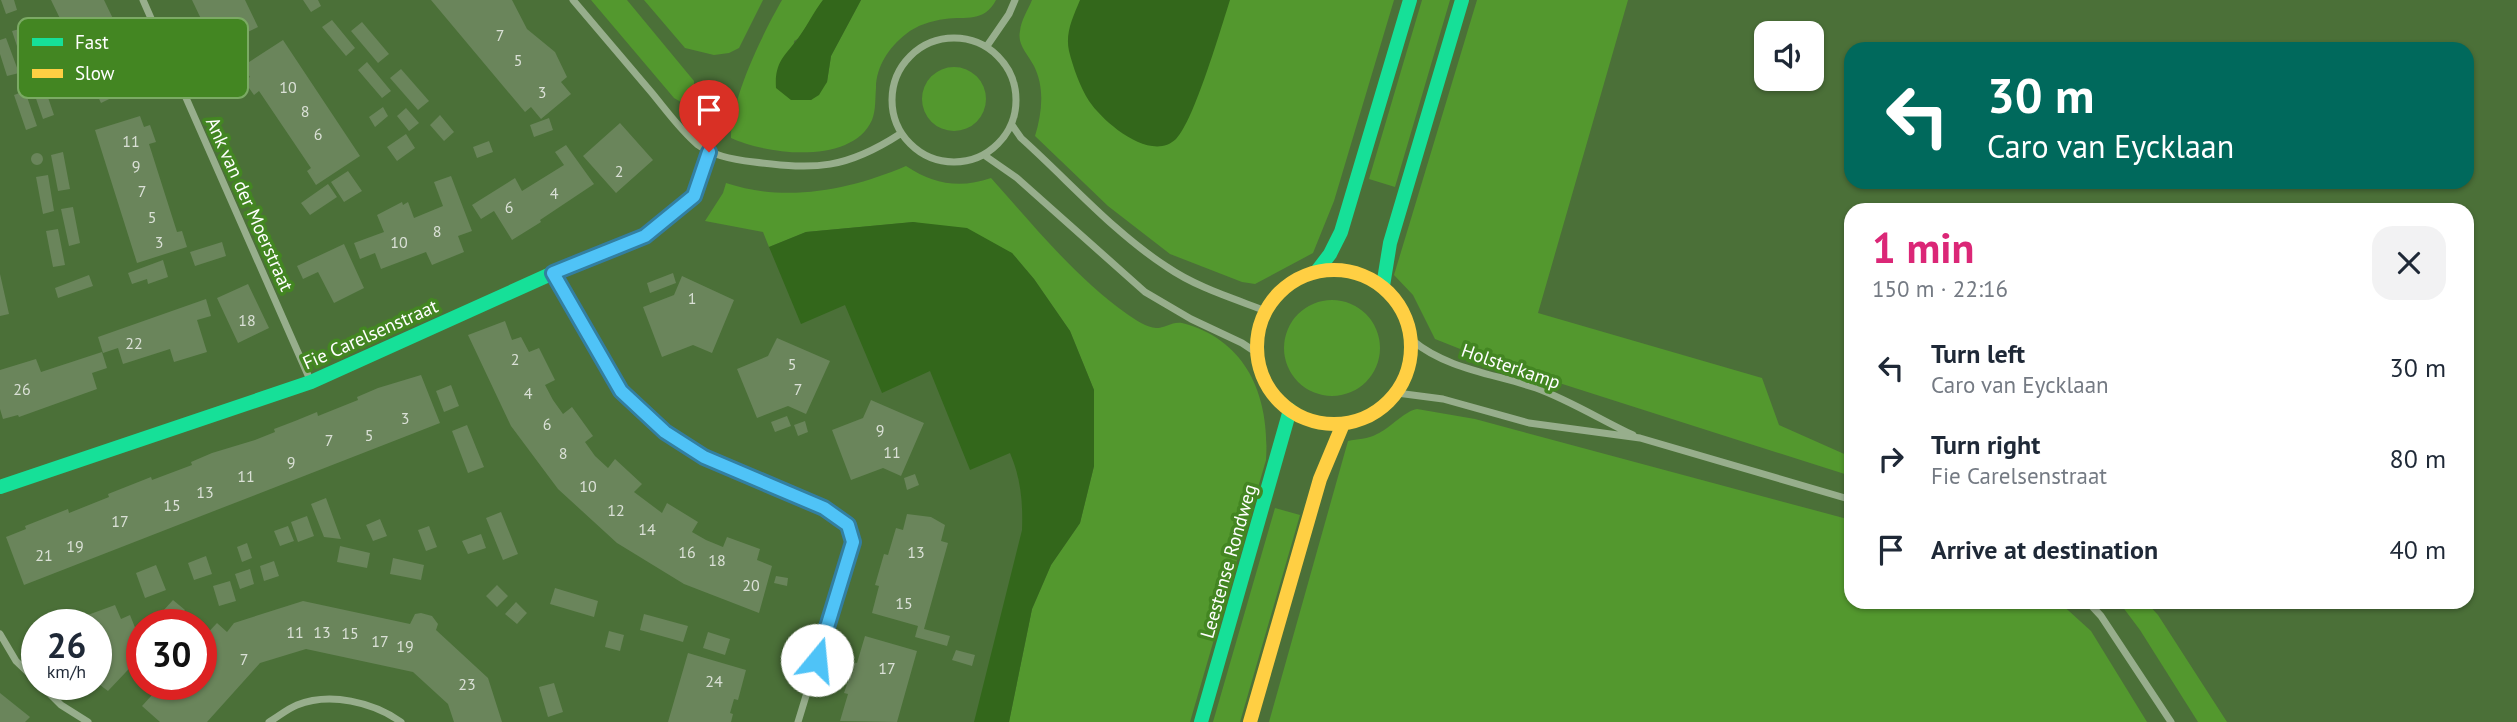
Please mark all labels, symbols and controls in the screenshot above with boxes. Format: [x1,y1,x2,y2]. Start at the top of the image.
legend [18,18,248,98]
map controls [1754,21,1824,91]
button: sound [1754,21,1824,91]
house number: 7 [496,25,504,45]
text: Fast [75,30,109,54]
house number: 5 [514,50,522,70]
text: Slow [75,61,115,85]
text: 30 m [1987,63,2094,127]
icon: left [1872,70,1963,161]
house number: 10 [279,77,297,97]
pin [679,80,739,152]
house number: 3 [538,82,546,102]
icon: arrive [690,91,728,129]
house number: 8 [301,101,309,121]
street label: Ank van der Moerstraat [201,113,299,295]
house number: 6 [314,124,322,144]
text: Caro van Eycklaan [1987,125,2234,167]
house number: 11 [122,131,140,151]
house number: 9 [132,156,140,176]
house number: 2 [615,161,623,181]
house number: 7 [138,181,146,201]
house number: 4 [550,183,559,203]
house number: 6 [505,197,513,217]
house number: 5 [148,207,156,227]
text: 1 min [1872,220,1974,275]
house number: 8 [433,221,441,241]
button: close [2372,226,2446,300]
house number: 3 [155,232,163,252]
house number: 10 [390,232,408,252]
text: 150 m · 22:16 [1872,274,2008,303]
house number: 1 [688,288,696,308]
street label: Fie Carelsenstraat [299,293,442,375]
house number: 18 [238,310,256,330]
house number: 22 [125,333,143,353]
text: Turn left [1931,337,2025,370]
street label: Holsterkamp [1458,338,1564,394]
house number: 2 [511,349,519,369]
icon: left [1872,349,1910,387]
text: 30 m [2390,351,2446,384]
house number: 5 [788,354,796,374]
text: Caro van Eycklaan [1931,370,2109,399]
house number: 26 [13,379,31,399]
house number: 7 [794,379,802,399]
house number: 4 [524,383,533,403]
house number: 3 [401,408,409,428]
house number: 6 [543,414,551,434]
house number: 9 [876,420,884,440]
house number: 5 [365,425,373,445]
text: Turn right [1931,428,2040,461]
house number: 7 [325,430,333,450]
icon: right [1872,440,1910,478]
house number: 11 [883,442,901,462]
text: 80 m [2390,442,2446,475]
house number: 8 [559,443,567,463]
house number: 9 [287,452,295,472]
text: Fie Carelsenstraat [1931,461,2107,490]
house number: 11 [237,466,255,486]
house number: 10 [579,476,597,496]
street label: Leestense Rondweg [1194,481,1262,641]
house number: 13 [196,482,214,502]
house number: 15 [163,495,181,515]
house number: 12 [607,500,625,520]
house number: 17 [111,511,129,531]
house number: 14 [638,519,656,539]
icon: arrive [1872,531,1910,569]
text: Arrive at destination [1931,533,2158,566]
text: 40 m [2390,533,2446,566]
house number: 19 [66,536,84,556]
house number: 16 [678,542,696,562]
house number: 13 [907,542,925,562]
house number: 21 [35,545,53,565]
house number: 18 [708,550,726,570]
house number: 20 [742,575,760,595]
house number: 15 [895,593,913,613]
speed limit sign: 30 [126,609,217,700]
text: 26 [47,622,86,668]
house number: 11 [286,622,304,642]
house number: 13 [313,622,331,642]
house number: 15 [341,623,359,643]
position arrow [780,623,854,697]
house number: 17 [371,631,389,651]
house number: 19 [396,636,414,656]
house number: 7 [240,649,248,669]
house number: 17 [878,658,896,678]
text: km/h [47,660,86,683]
house number: 24 [705,671,723,691]
house number: 23 [458,674,476,694]

